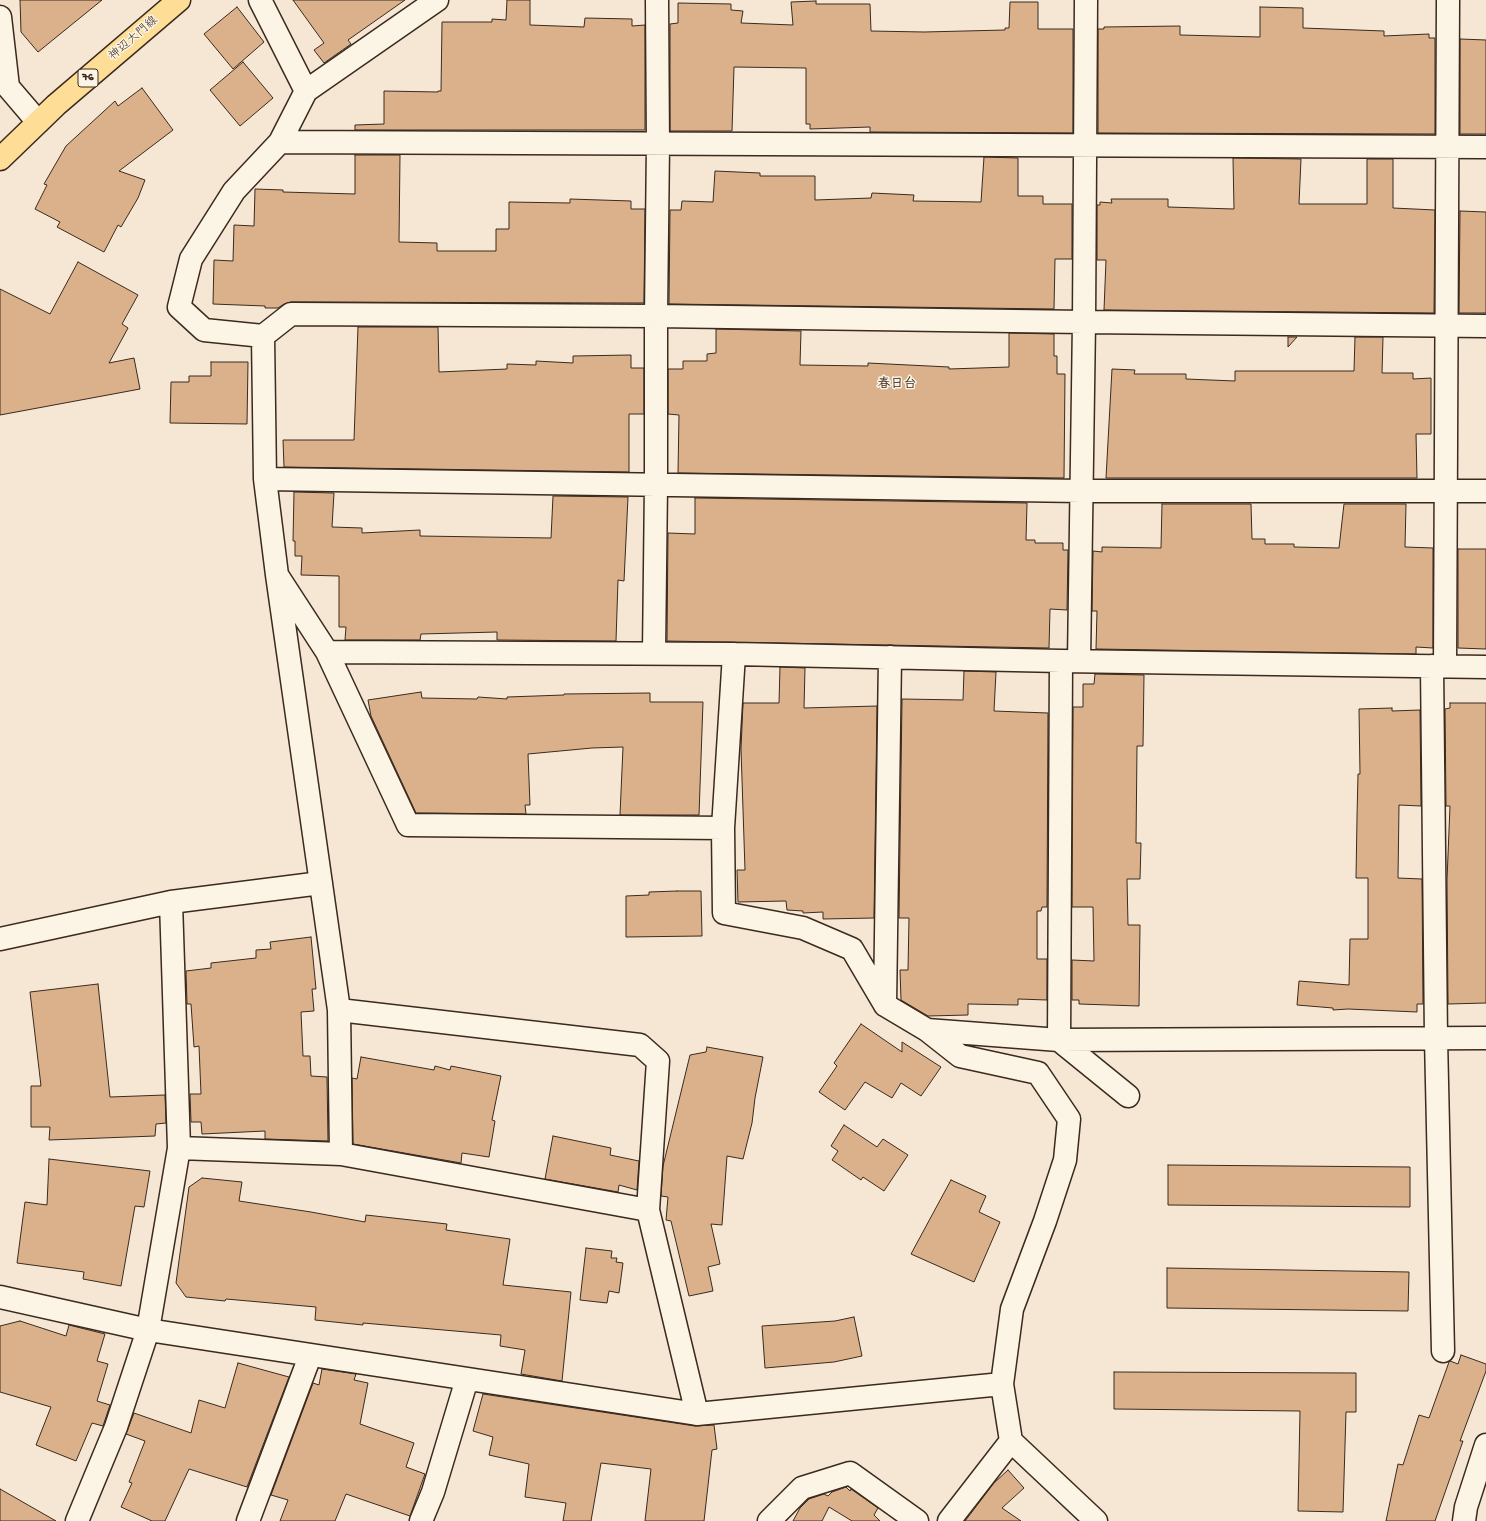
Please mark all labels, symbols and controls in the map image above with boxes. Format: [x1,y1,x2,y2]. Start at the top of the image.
street label: 神辺大門線 [107,14,161,64]
road number: 76 [78,69,98,87]
district label: 春日台 [878,377,916,393]

